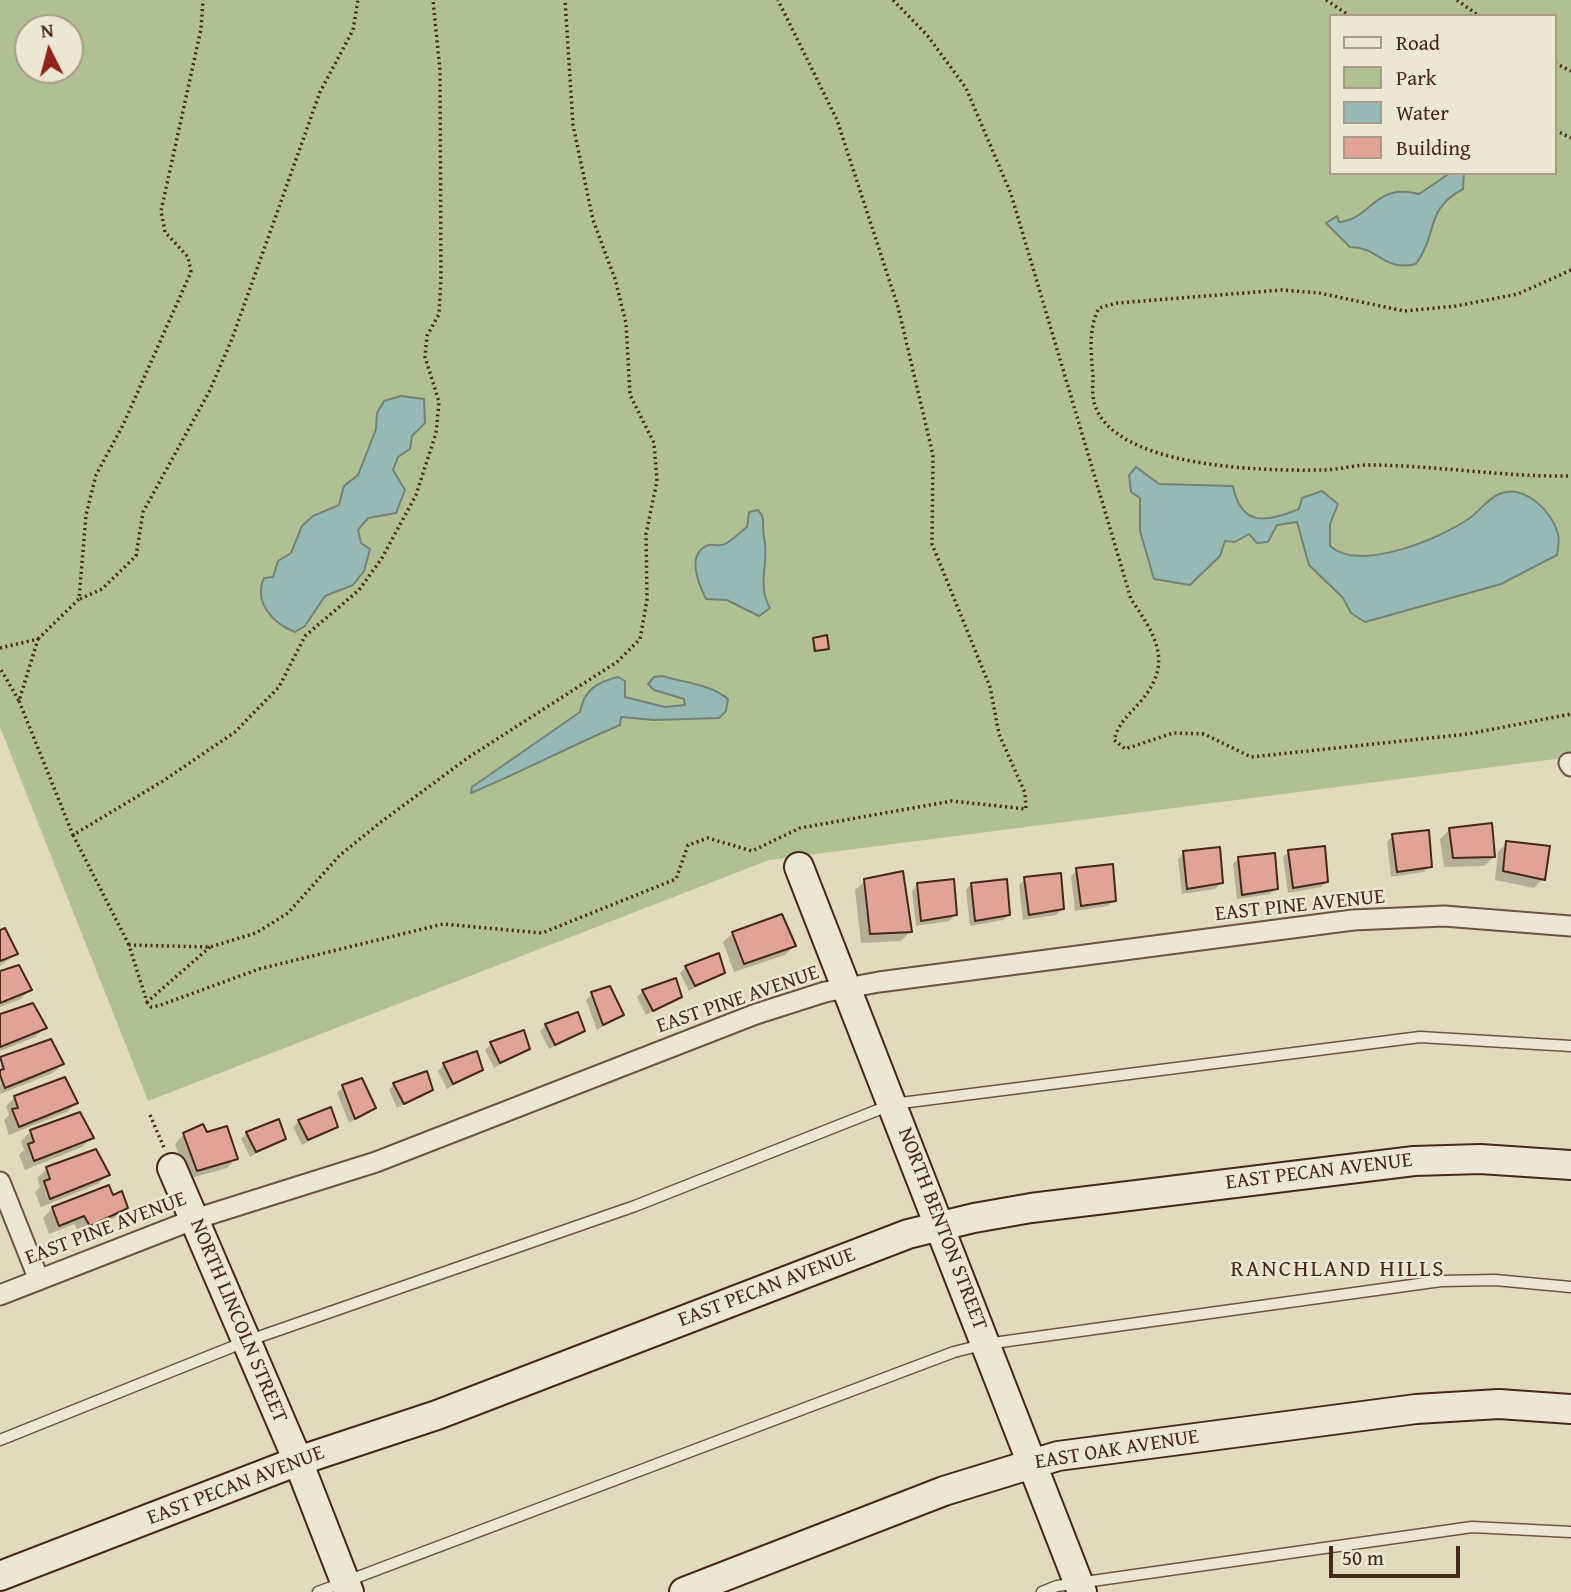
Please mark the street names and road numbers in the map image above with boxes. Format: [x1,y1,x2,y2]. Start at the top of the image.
street label: EAST PINE AVENUE [1214,885,1386,927]
street label: EAST PINE AVENUE [653,960,823,1040]
street label: NORTH BENTON STREET [892,1124,992,1334]
street label: EAST PECAN AVENUE [1224,1148,1414,1196]
street label: EAST PINE AVENUE [22,1187,190,1271]
street label: NORTH LINCOLN STREET [184,1215,292,1427]
street label: EAST PECAN AVENUE [675,1243,859,1333]
street label: EAST OAK AVENUE [1033,1425,1201,1475]
street label: EAST PECAN AVENUE [144,1441,328,1531]

